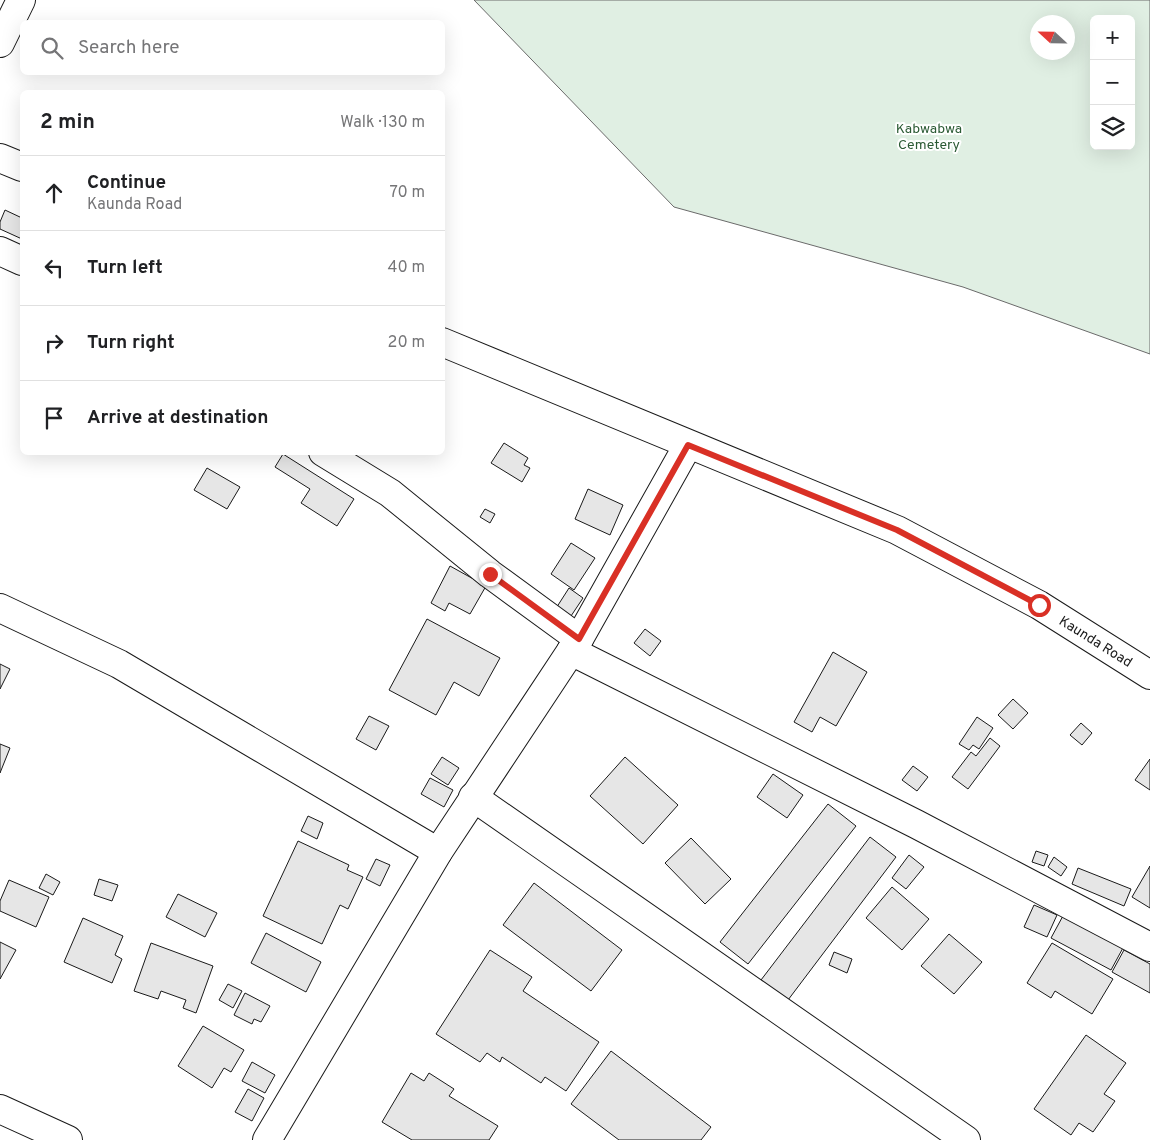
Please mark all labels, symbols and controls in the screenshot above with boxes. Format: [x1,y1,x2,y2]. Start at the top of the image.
north arrow [1030,15,1075,60]
map controls [1090,15,1135,150]
button: + [1090,15,1135,60]
search box [20,20,445,75]
icon: search [38,34,66,62]
text: Search here [78,36,180,60]
button: − [1090,60,1135,105]
button: layers [1090,105,1135,150]
text: 2 min [40,109,95,136]
text: Walk · 130 m [340,113,425,133]
park label: Kabwabwa Cemetery [896,121,962,154]
text: Continue [87,171,166,195]
icon: ahead [40,179,68,207]
text: 70 m [390,183,425,203]
text: Kaunda Road [87,195,182,215]
icon: left [40,254,68,282]
text: Turn left [87,256,163,280]
text: 40 m [387,258,425,278]
icon: right [40,329,68,357]
text: Turn right [87,331,175,355]
text: 20 m [388,333,425,353]
icon: arrive [40,404,68,432]
text: Arrive at destination [87,406,268,430]
route end [479,563,502,586]
route start [1028,594,1051,617]
street label: Kaunda Road [1055,613,1135,672]

